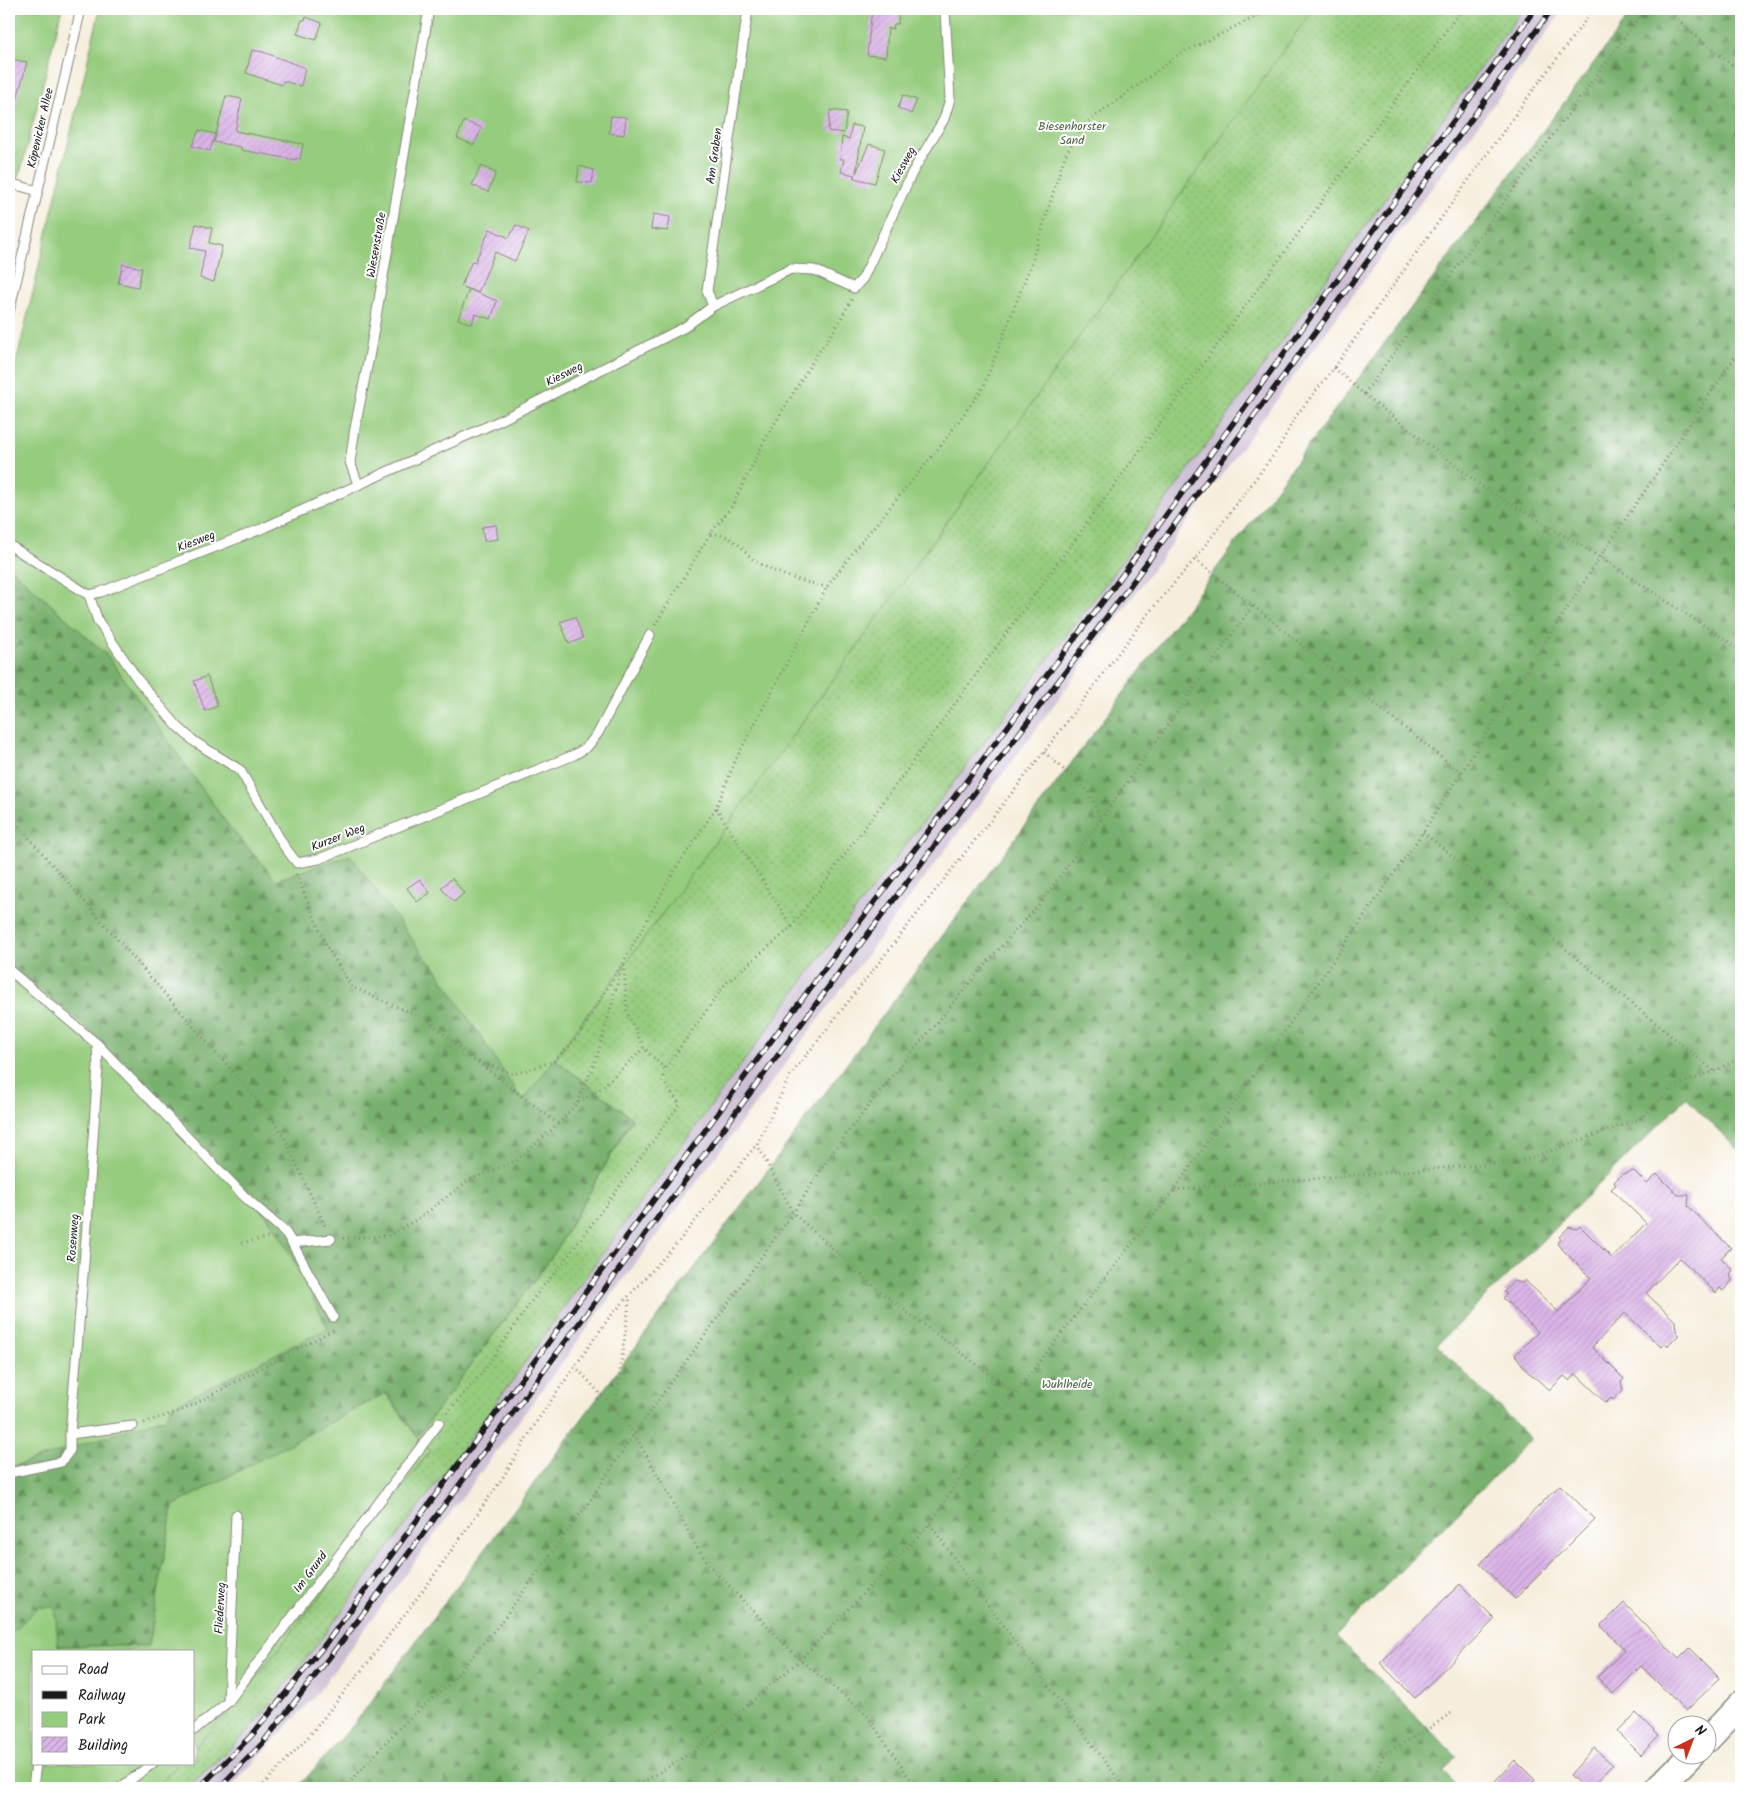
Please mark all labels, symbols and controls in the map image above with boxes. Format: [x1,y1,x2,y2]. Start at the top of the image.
street label: Köpenicker Allee [22,85,59,170]
park label: Biesenhorster Sand [1038,117,1107,150]
street label: Am Graben [701,127,728,185]
street label: Kiesweg [886,143,921,187]
street label: Wiesenstraße [361,210,392,279]
street label: Kiesweg [542,357,586,392]
street label: Kiesweg [174,525,218,557]
street label: Kurzer Weg [308,818,368,857]
street label: Rosenweg [62,1213,85,1263]
park label: Wuhlheide [1042,1375,1093,1394]
street label: Im Grund [289,1547,333,1597]
street label: Fliederweg [210,1581,231,1634]
legend [32,1650,195,1764]
text: Road [78,1658,109,1682]
text: Railway [78,1684,126,1708]
text: Park [78,1708,106,1732]
north arrow [1668,1714,1718,1764]
text: N [1689,1720,1711,1742]
text: Building [78,1734,128,1758]

